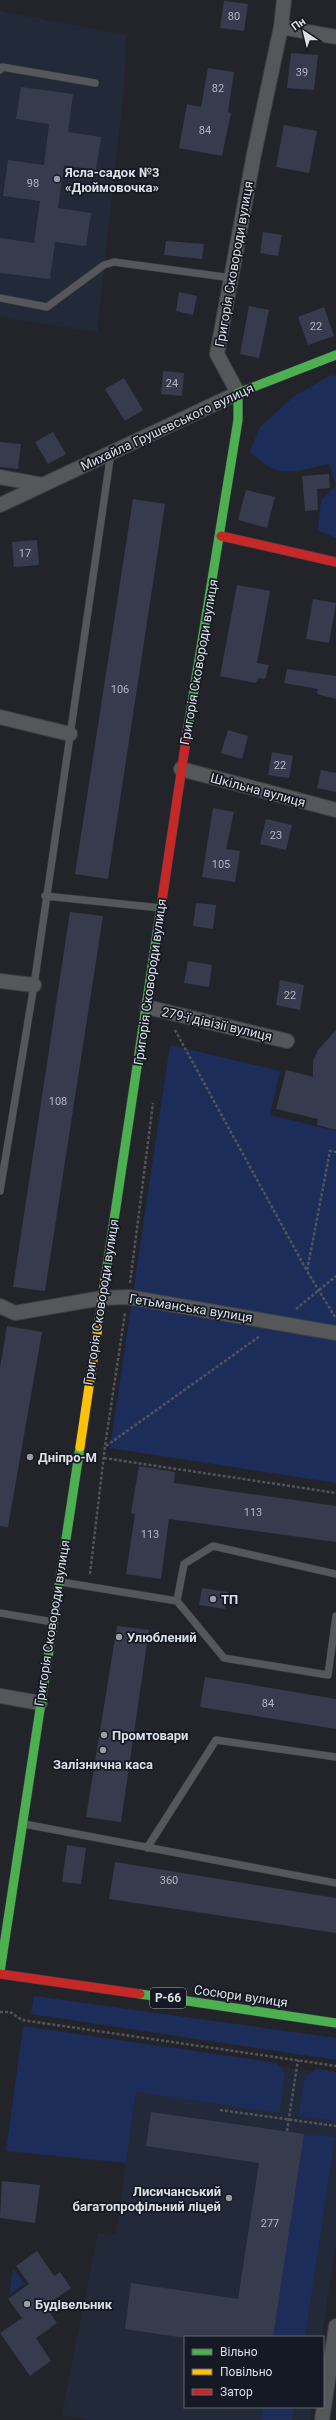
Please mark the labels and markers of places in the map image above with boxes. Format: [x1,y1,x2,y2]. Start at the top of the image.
place label: Ясла-садок №3 «Дюймовочка» [64,165,159,195]
marker: Ясла-садок №3 «Дюймовочка» [52,174,62,184]
place label: Днiпро-М [38,1450,97,1465]
marker: Днiпро-М [25,1452,35,1462]
place label: ТП [221,1592,238,1607]
marker: ТП [208,1594,218,1604]
place label: Улюблений [127,1630,197,1645]
marker: Улюблений [114,1632,124,1642]
place label: Промтовари [112,1728,188,1743]
marker: Промтовари [99,1730,109,1740]
marker: Залiзнична каса [98,1745,108,1755]
place label: Залiзнична каса [53,1757,153,1772]
place label: Лисичанський багатопрофільний ліцей [73,2184,221,2214]
marker: Лисичанський багатопрофільний ліцей [224,2193,234,2203]
place label: Будівельник [35,2297,113,2312]
marker: Будівельник [22,2299,32,2309]

